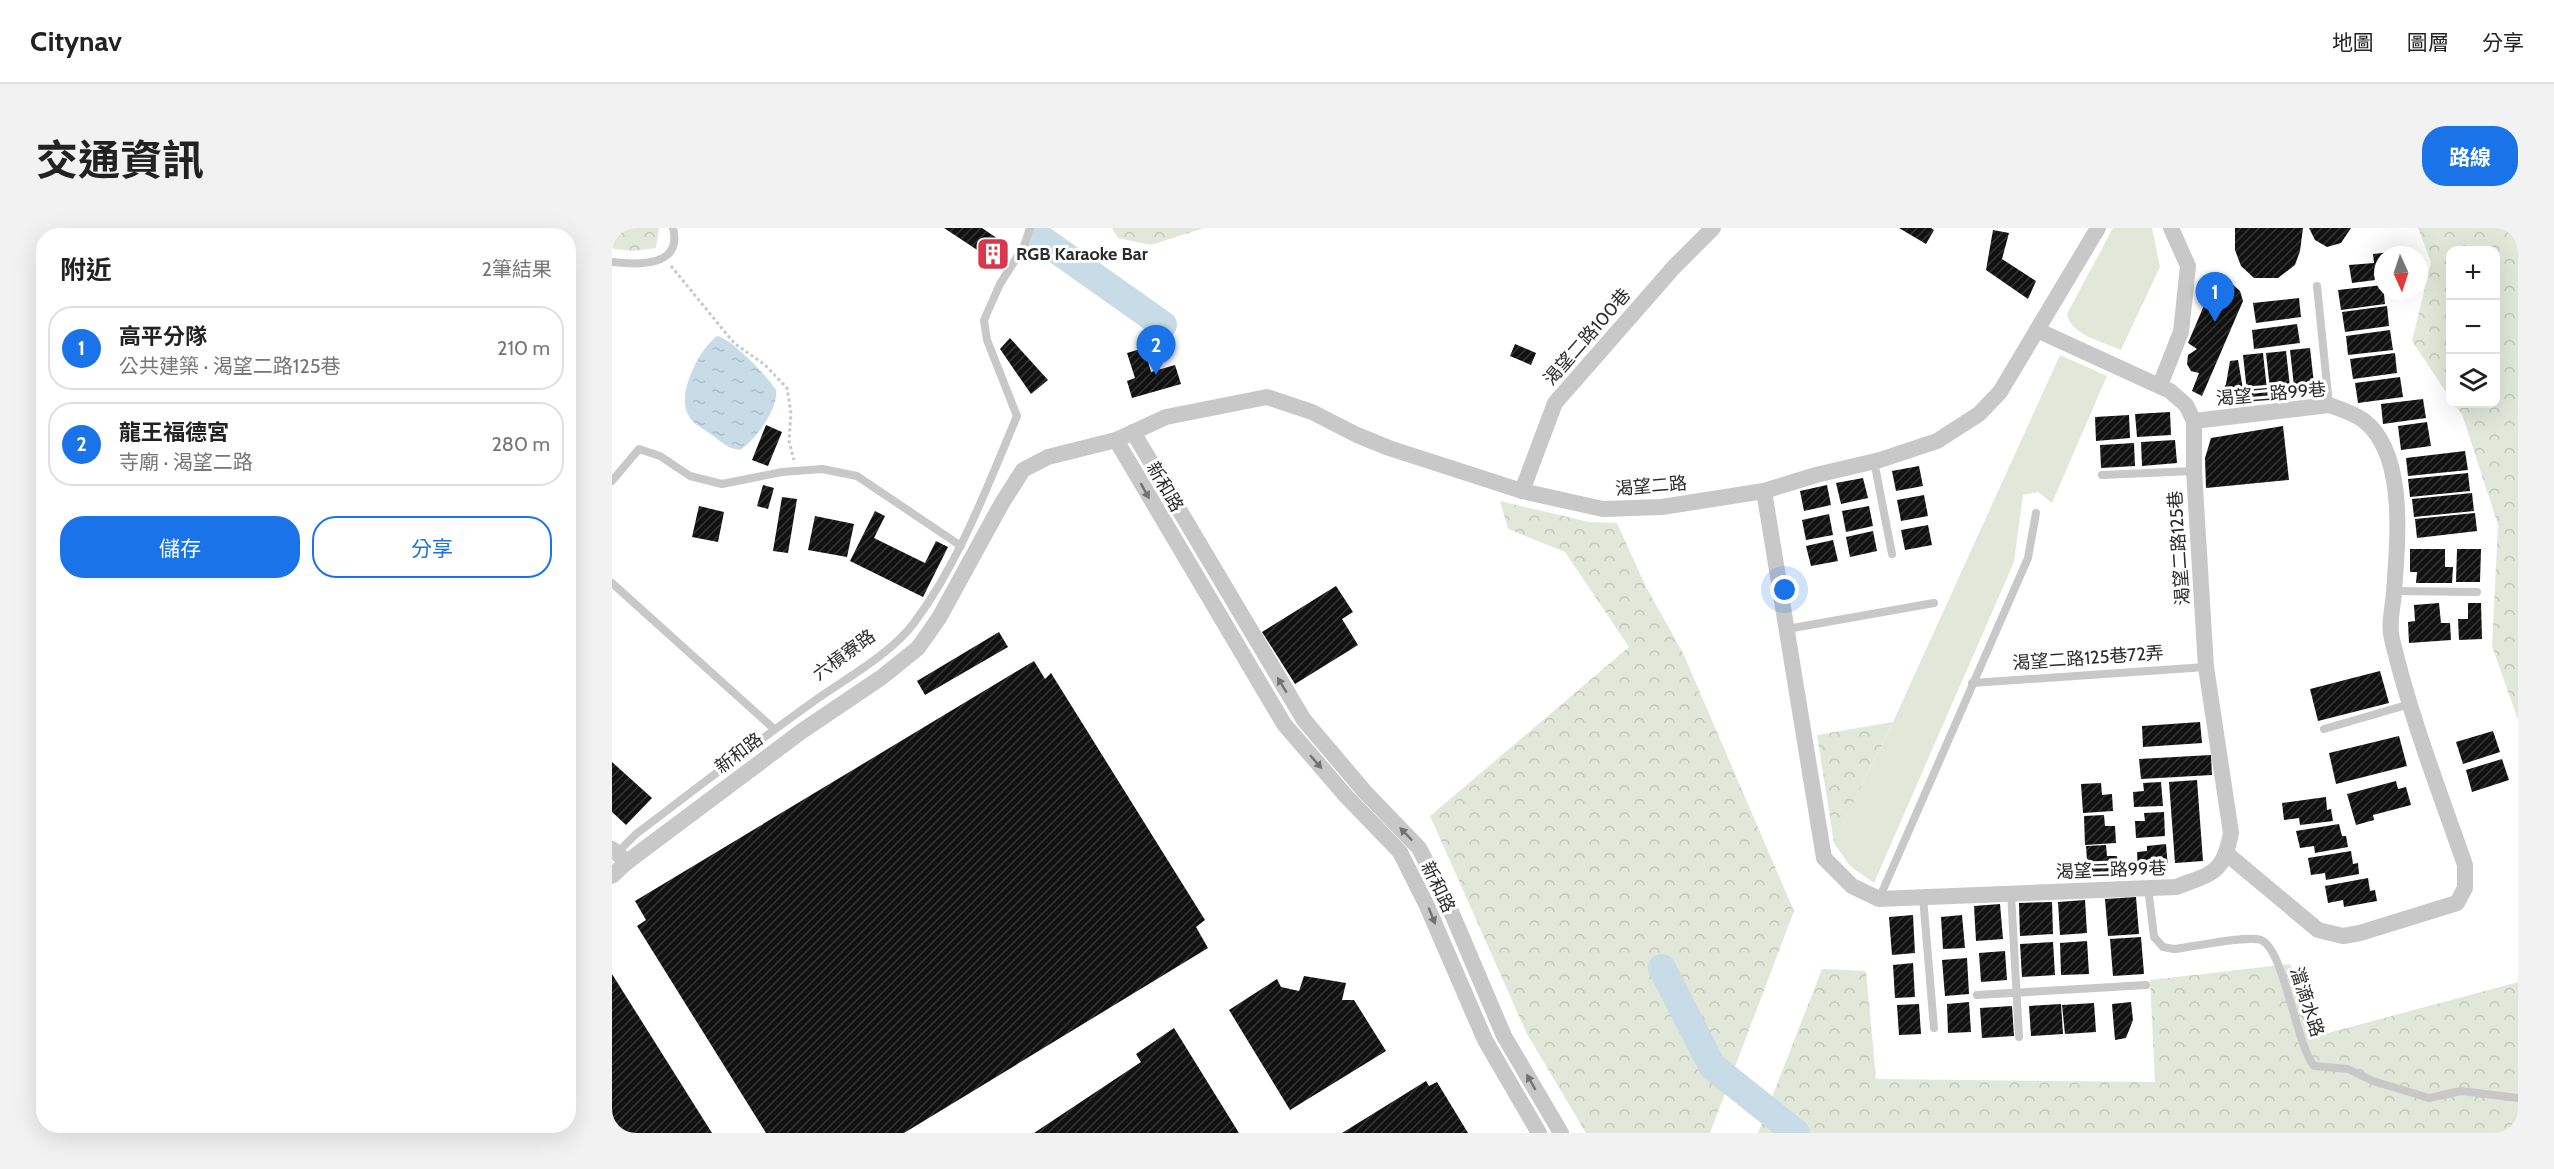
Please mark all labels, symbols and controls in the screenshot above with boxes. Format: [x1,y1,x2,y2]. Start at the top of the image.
text: Citynav [30,24,122,58]
text: 地圖 [2332,30,2374,55]
text: 圖層 [2407,30,2449,55]
text: 分享 [2482,30,2524,55]
button: 路線 [2422,126,2518,186]
text: 交通資訊 [36,134,204,186]
building icon: RGB Karaoke Bar [975,236,1011,272]
place label: RGB Karaoke Bar [1016,243,1148,265]
north arrow [2374,246,2428,300]
map controls [2446,246,2500,408]
button: + [2446,246,2500,300]
text: 附近 [60,254,112,286]
text: 2筆結果 [482,257,552,281]
pin: 1 [2196,272,2234,322]
street label: 渴望二路100巷 [1539,284,1635,390]
button: − [2446,300,2500,354]
text: 高平分隊 [119,323,207,350]
pin: 2 [1136,326,1176,375]
text: 1 [78,336,85,360]
text: 210 m [497,336,550,360]
text: 公共建築 · 渴望二路125巷 [119,354,341,378]
button: layers [2446,354,2500,408]
street label: 渴望二路99巷 [2215,378,2327,410]
text: 龍王福德宮 [119,419,229,446]
text: 2 [76,432,87,456]
text: 280 m [491,432,550,456]
text: 寺廟 · 渴望二路 [119,450,253,474]
street label: 新和路 [1142,458,1188,516]
street label: 渴望二路 [1614,472,1688,500]
one-way arrow [1140,483,1150,500]
street label: 渴望二路125巷 [2164,490,2194,606]
button: 儲存 [60,516,300,578]
button: 分享 [312,516,552,578]
your location [1770,575,1799,604]
street label: 六槓寮路 [808,625,880,685]
street label: 渴望二路125巷72弄 [2012,642,2164,674]
one-way arrow [1277,677,1288,693]
street label: 新和路 [711,728,767,778]
one-way arrow [1309,754,1323,769]
one-way arrow [1399,827,1413,842]
street label: 渴望二路99巷 [2055,857,2167,883]
street label: 新和路 [1416,858,1460,916]
one-way arrow [1427,908,1437,926]
street label: 澢滴水路 [2285,964,2329,1040]
one-way arrow [1527,1074,1537,1091]

